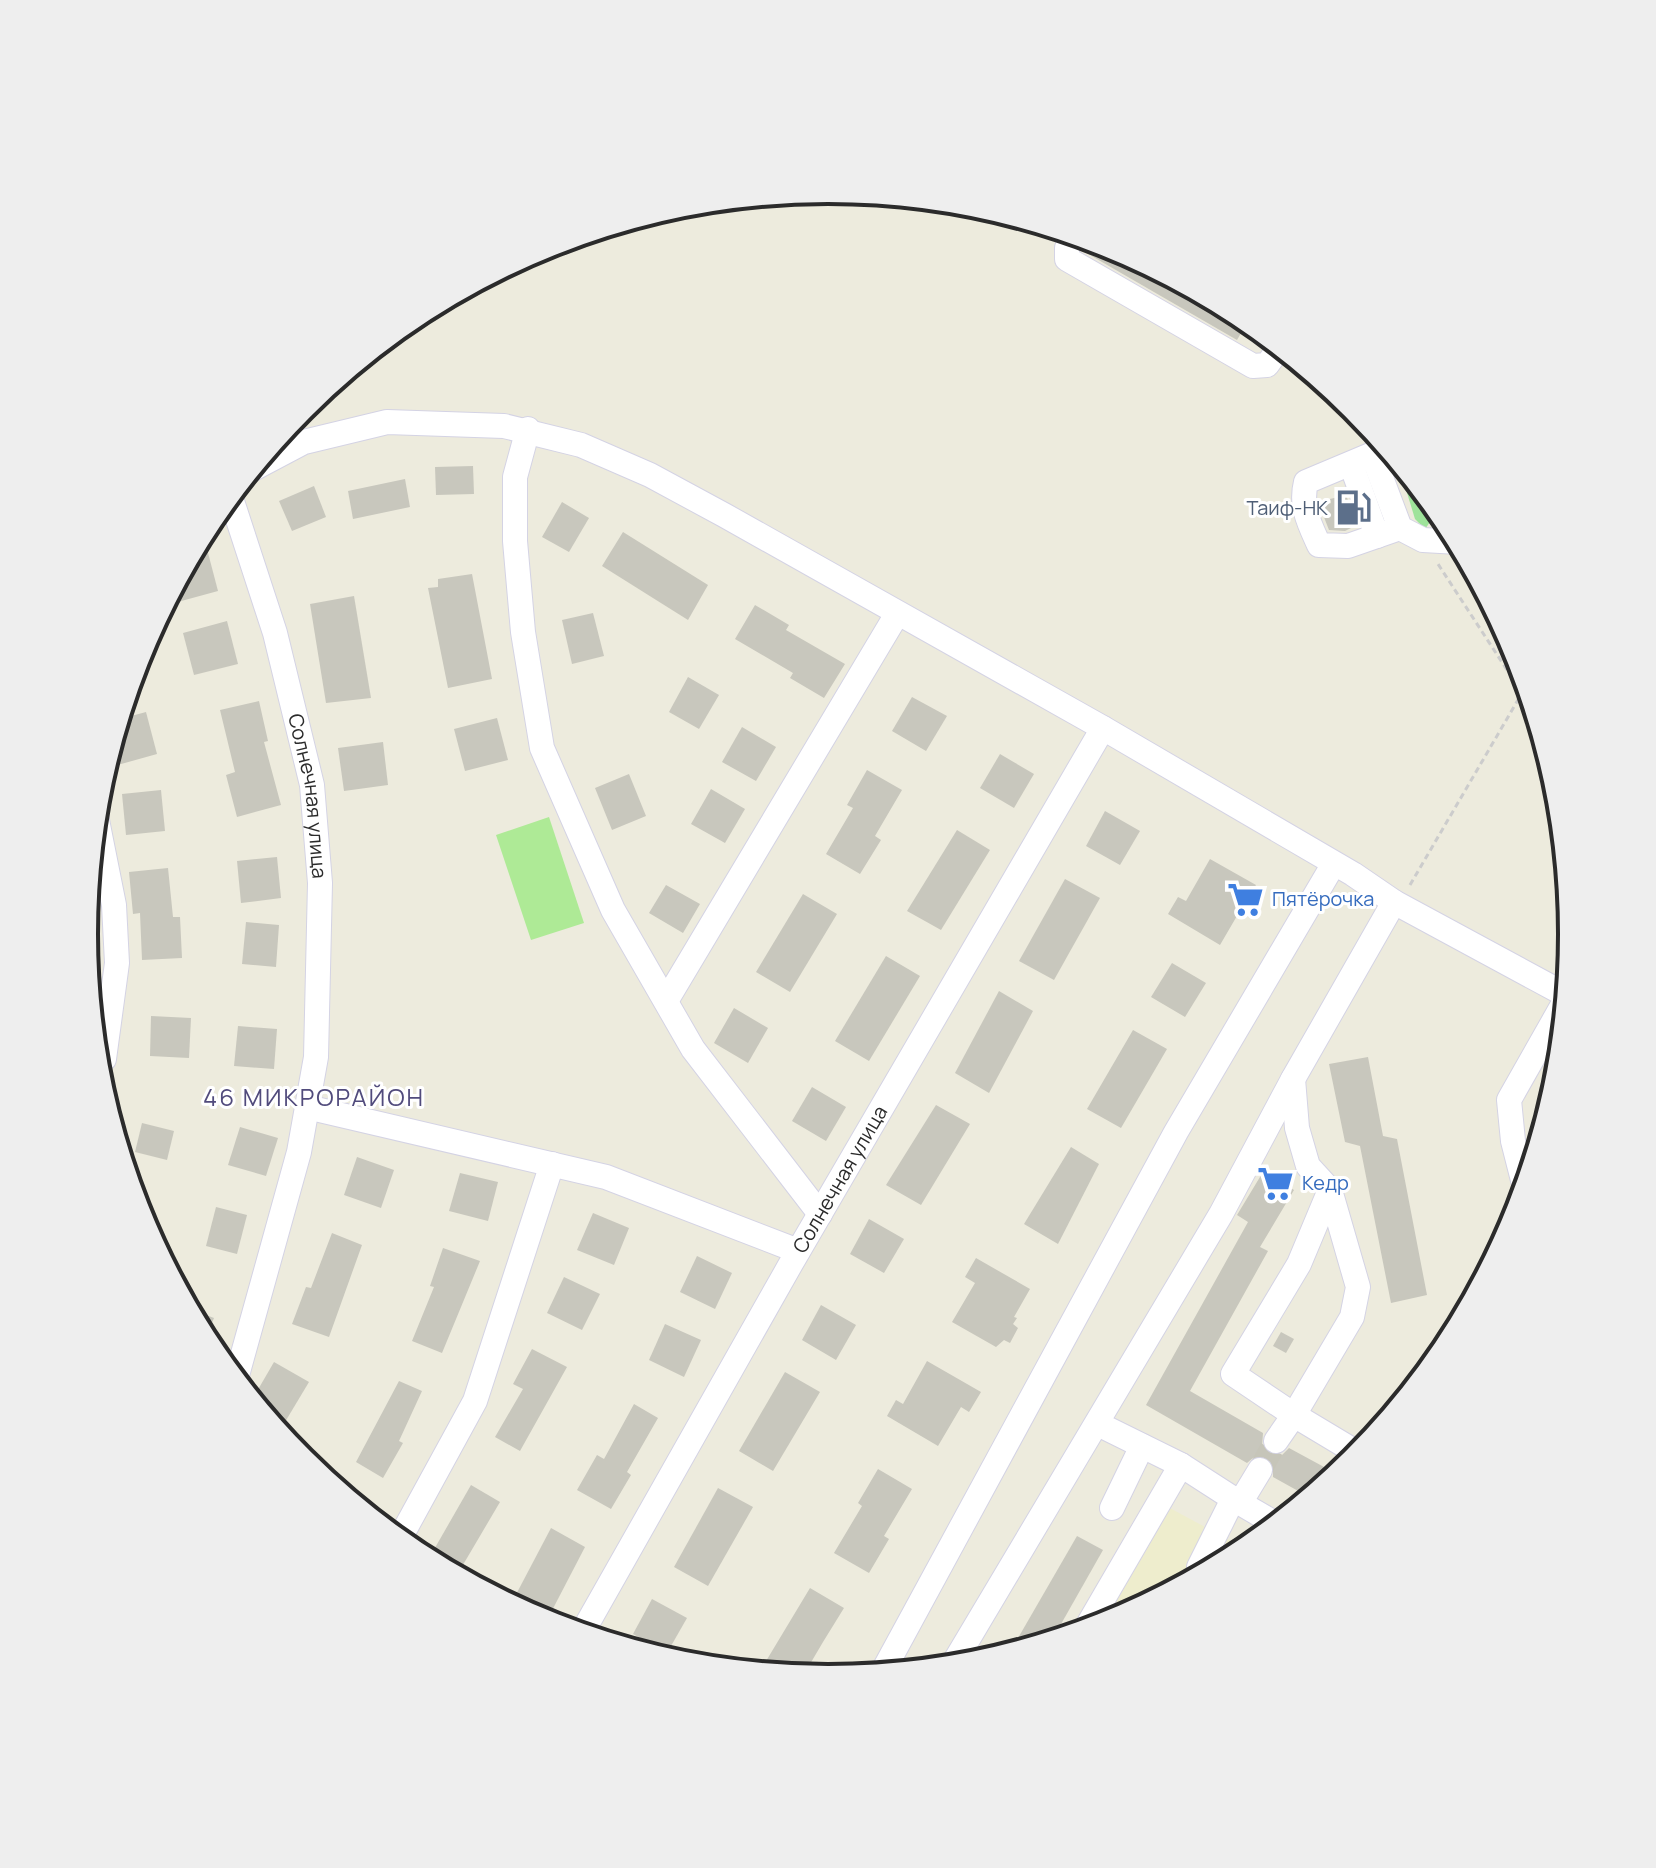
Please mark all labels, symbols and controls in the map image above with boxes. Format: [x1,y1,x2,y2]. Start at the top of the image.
fuel station icon: Таиф-НК [1335,489,1373,527]
place label: Таиф-НК [1247,494,1328,521]
street label: Солнечная улица [282,711,334,879]
supermarket icon: Пятёрочка [1227,880,1265,918]
place label: Пятёрочка [1272,885,1374,912]
district label: 46 МИКРОРАЙОН [203,1080,425,1113]
street label: Солнечная улица [786,1100,893,1258]
supermarket icon: Кедр [1257,1164,1295,1202]
place label: Кедр [1302,1169,1349,1196]

